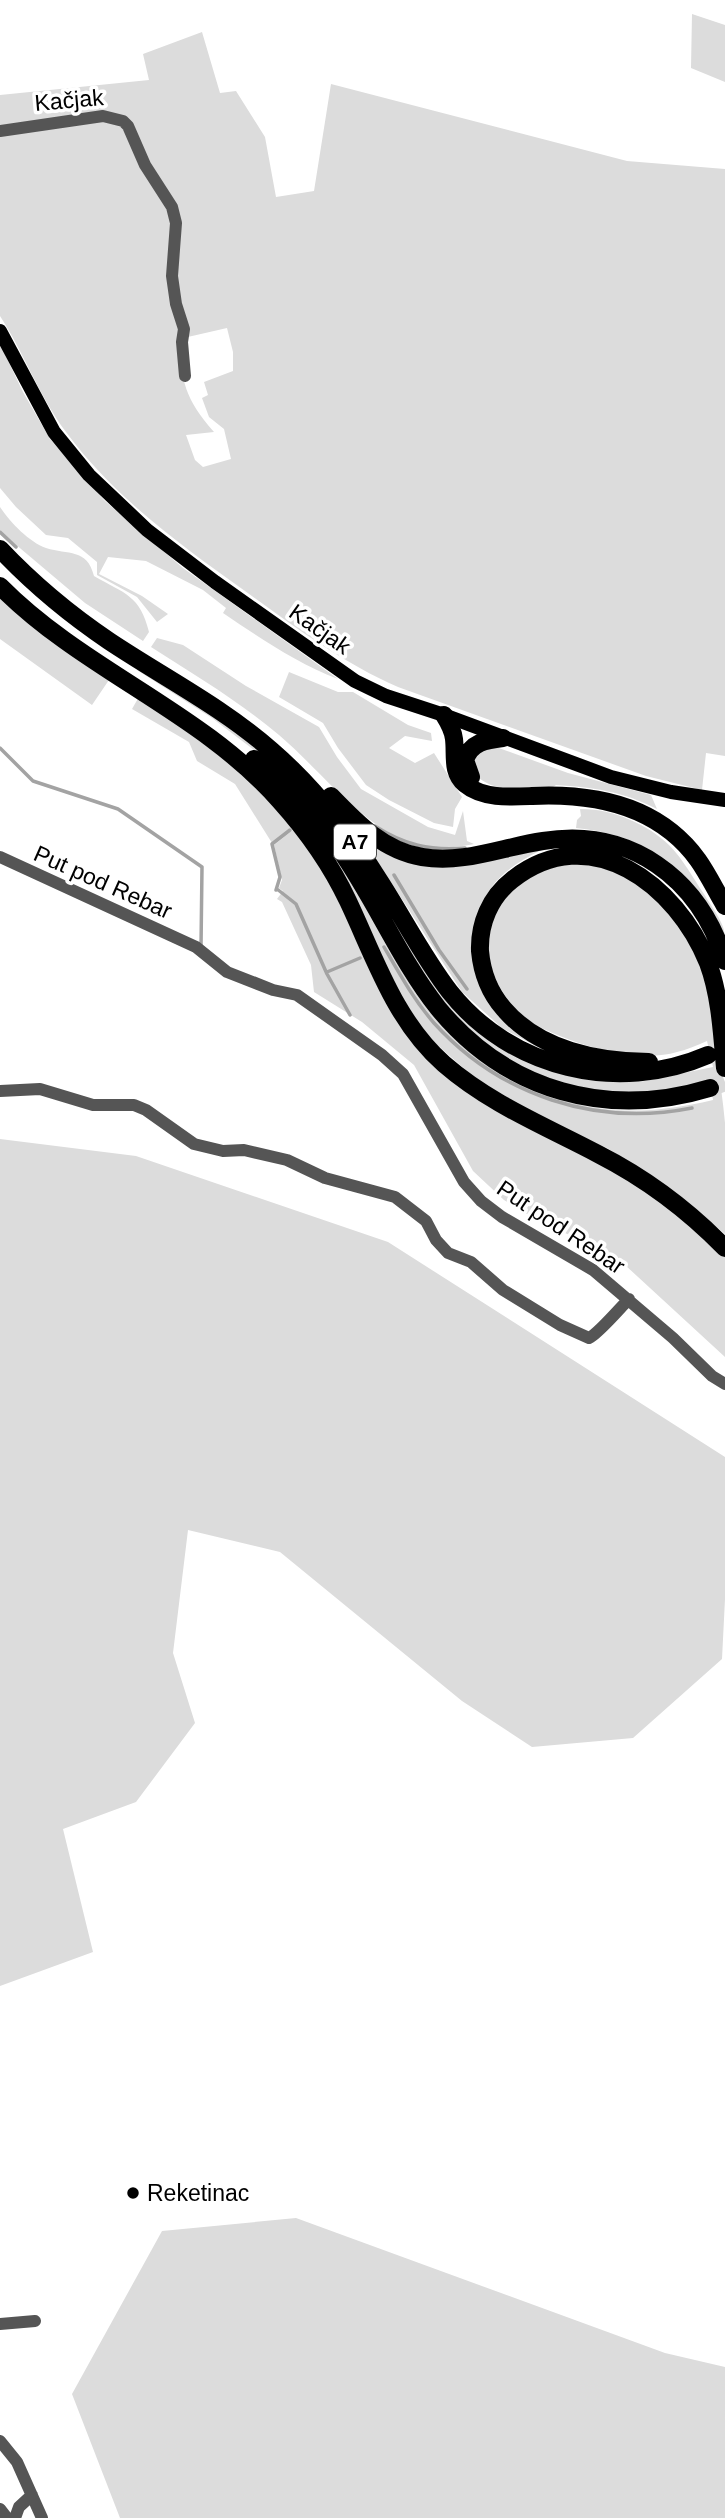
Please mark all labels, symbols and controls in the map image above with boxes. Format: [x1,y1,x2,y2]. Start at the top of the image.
street label: Kačjak [33,84,105,116]
street label: Kačjak [284,599,356,660]
road number: A7 [334,824,376,860]
street label: Put pod Rebar [30,840,176,924]
street label: Put pod Rebar [492,1175,630,1279]
place label: Reketinac [147,2180,249,2206]
marker: Reketinac [125,2185,141,2201]

